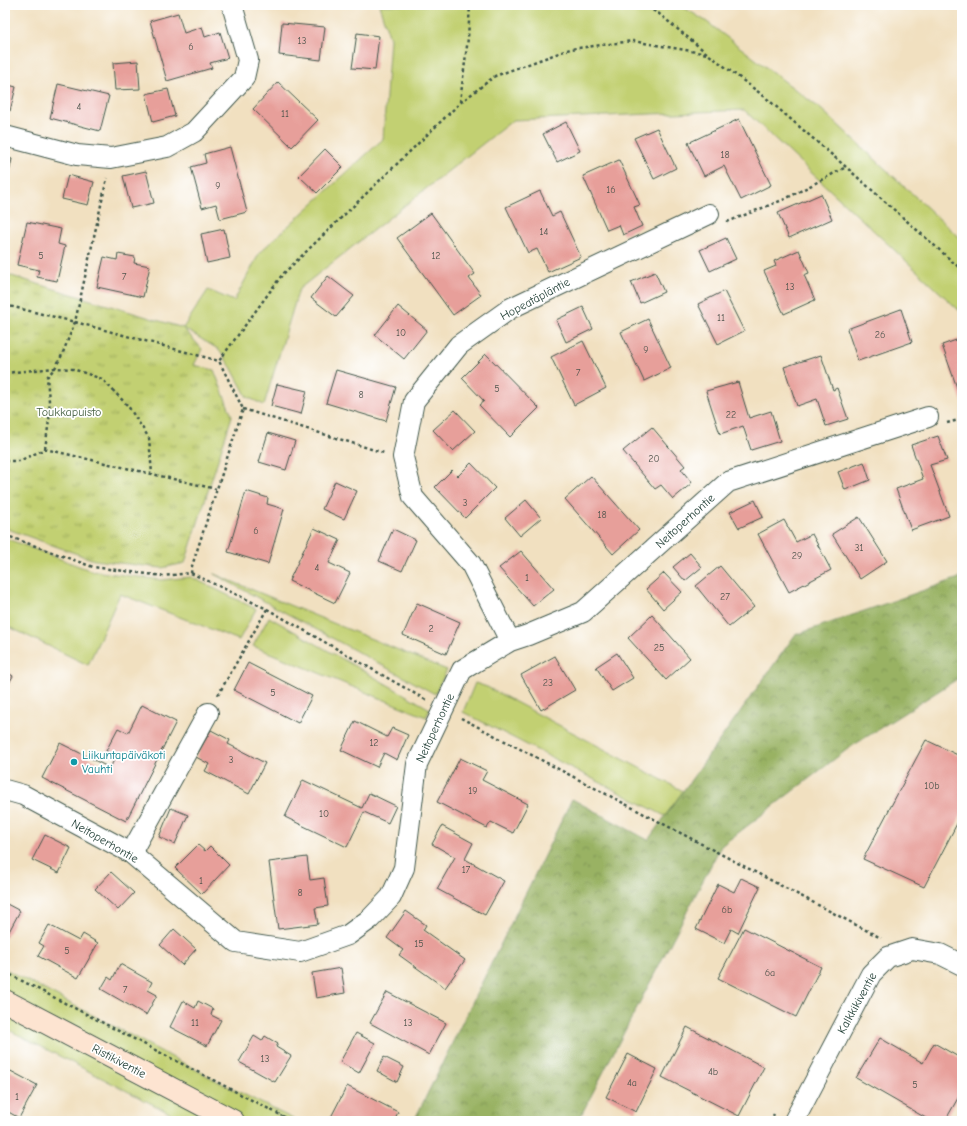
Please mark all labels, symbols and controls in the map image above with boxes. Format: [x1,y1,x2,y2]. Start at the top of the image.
house number: 13 [297,35,307,47]
house number: 6 [188,41,194,53]
house number: 4 [77,101,82,113]
house number: 11 [281,108,289,120]
house number: 18 [720,149,730,161]
house number: 9 [215,180,221,192]
house number: 16 [606,184,616,196]
house number: 14 [540,226,549,238]
house number: 5 [38,250,44,262]
house number: 12 [431,250,441,262]
house number: 7 [122,271,127,283]
street label: Hopeatäpläntie [498,275,572,323]
house number: 13 [785,281,795,293]
house number: 11 [717,312,725,324]
house number: 10 [396,327,406,339]
house number: 26 [875,329,885,341]
house number: 9 [643,344,649,356]
house number: 7 [576,367,581,379]
house number: 5 [494,383,500,395]
house number: 8 [358,389,364,401]
park label: Toukkapuisto [37,405,101,419]
house number: 22 [726,409,736,421]
house number: 20 [648,453,660,465]
street label: Neitoperhontie [653,491,717,551]
house number: 3 [462,497,468,509]
house number: 18 [597,509,607,521]
house number: 6 [253,525,259,537]
house number: 31 [854,542,864,554]
house number: 29 [792,550,802,562]
house number: 4 [315,562,320,574]
house number: 1 [525,572,529,584]
house number: 27 [720,591,730,603]
house number: 2 [428,623,434,635]
house number: 25 [654,642,664,654]
house number: 23 [543,677,553,689]
house number: 5 [270,687,276,699]
street label: Neitoperhontie [413,691,457,765]
house number: 12 [369,737,379,749]
place label: Liikuntapäiväkoti Vauhti [82,748,166,776]
house number: 3 [228,754,234,766]
marker: Liikuntapäiväkoti Vauhti [69,757,79,767]
house number: 10b [924,780,940,792]
house number: 19 [468,785,478,797]
house number: 10 [319,808,329,820]
street label: Neitoperhontie [69,816,141,866]
house number: 17 [462,864,471,876]
house number: 1 [199,875,203,887]
house number: 8 [297,887,303,899]
house number: 6b [722,904,732,916]
house number: 15 [414,938,424,950]
house number: 5 [64,945,70,957]
house number: 6a [765,967,775,979]
street label: Kalkkikiventie [834,970,880,1036]
house number: 7 [123,984,128,996]
house number: 11 [191,1017,199,1029]
house number: 13 [403,1017,413,1029]
street label: Ristikiventie [90,1041,148,1081]
house number: 13 [260,1053,270,1065]
house number: 4b [708,1066,718,1078]
house number: 4a [627,1077,637,1089]
house number: 5 [912,1079,918,1091]
house number: 1 [15,1091,19,1103]

